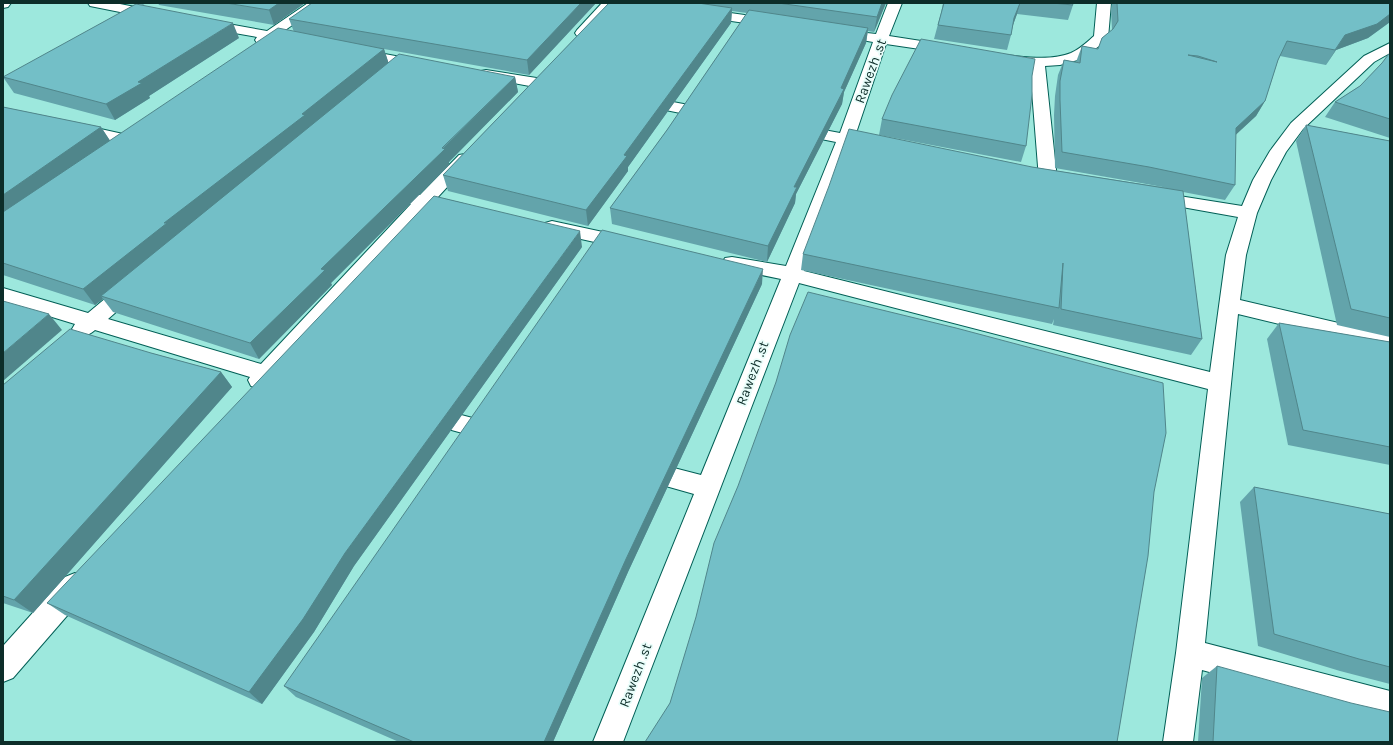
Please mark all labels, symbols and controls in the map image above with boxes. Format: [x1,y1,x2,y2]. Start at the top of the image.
street label: Rawezh .st [851,37,890,106]
street label: Rawezh .st [732,339,772,408]
street label: Rawezh .st [615,641,655,710]

